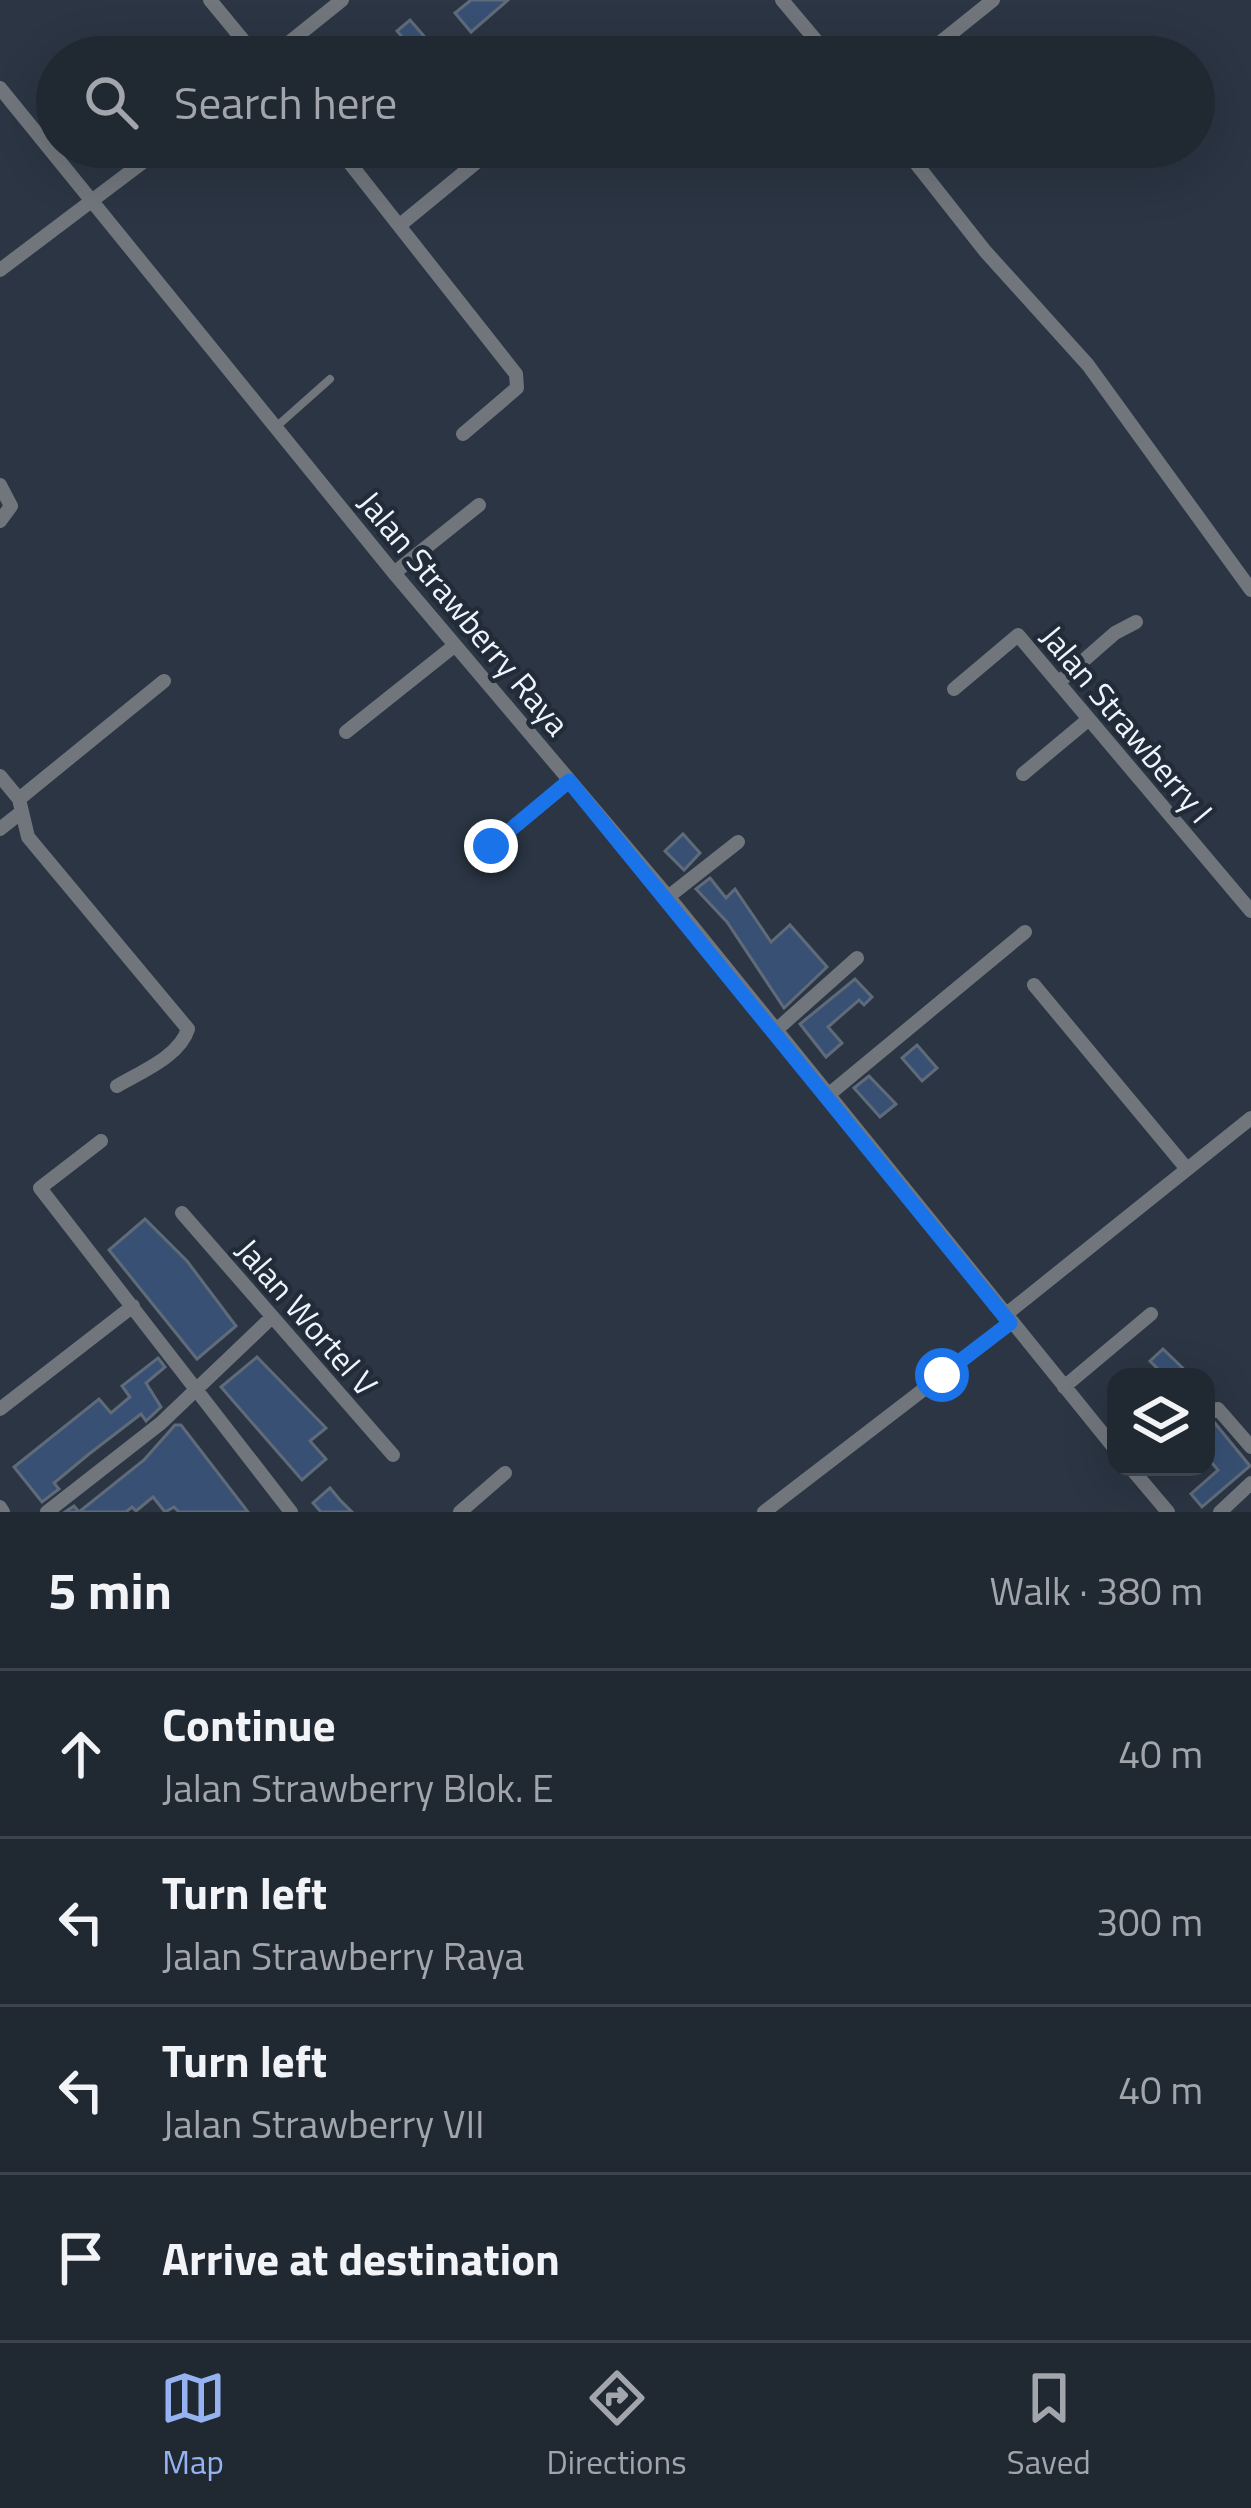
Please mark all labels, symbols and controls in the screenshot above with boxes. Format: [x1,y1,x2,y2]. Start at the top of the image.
search box [36,36,1215,168]
text: Search here [174,68,397,136]
icon: search [78,69,144,135]
street label: Jalan Strawberry Raya [346,480,582,746]
street label: Jalan Strawberry I [1029,614,1225,834]
route end [464,819,518,873]
street label: Jalan Wortel V [224,1227,390,1407]
route start [915,1348,969,1402]
map controls [1107,1368,1215,1476]
button: layers [1107,1368,1215,1476]
text: 5 min [48,1551,172,1629]
text: Walk · 380 m [989,1561,1203,1620]
text: Continue [162,1690,336,1758]
icon: ahead [48,1721,114,1787]
text: 40 m [1118,1724,1203,1783]
text: Jalan Strawberry Blok. E [162,1758,554,1817]
text: Turn left [162,1858,327,1926]
icon: left [48,1889,114,1955]
text: 300 m [1096,1892,1203,1951]
text: Jalan Strawberry Raya [162,1926,524,1985]
text: Turn left [162,2026,327,2094]
icon: left [48,2057,114,2123]
text: 40 m [1118,2060,1203,2119]
text: Jalan Strawberry VII [162,2094,485,2153]
text: Arrive at destination [162,2224,560,2292]
icon: arrive [48,2225,114,2291]
tab: Map [160,2365,226,2487]
tab: Directions [547,2365,686,2487]
tab: Saved [1007,2365,1091,2487]

